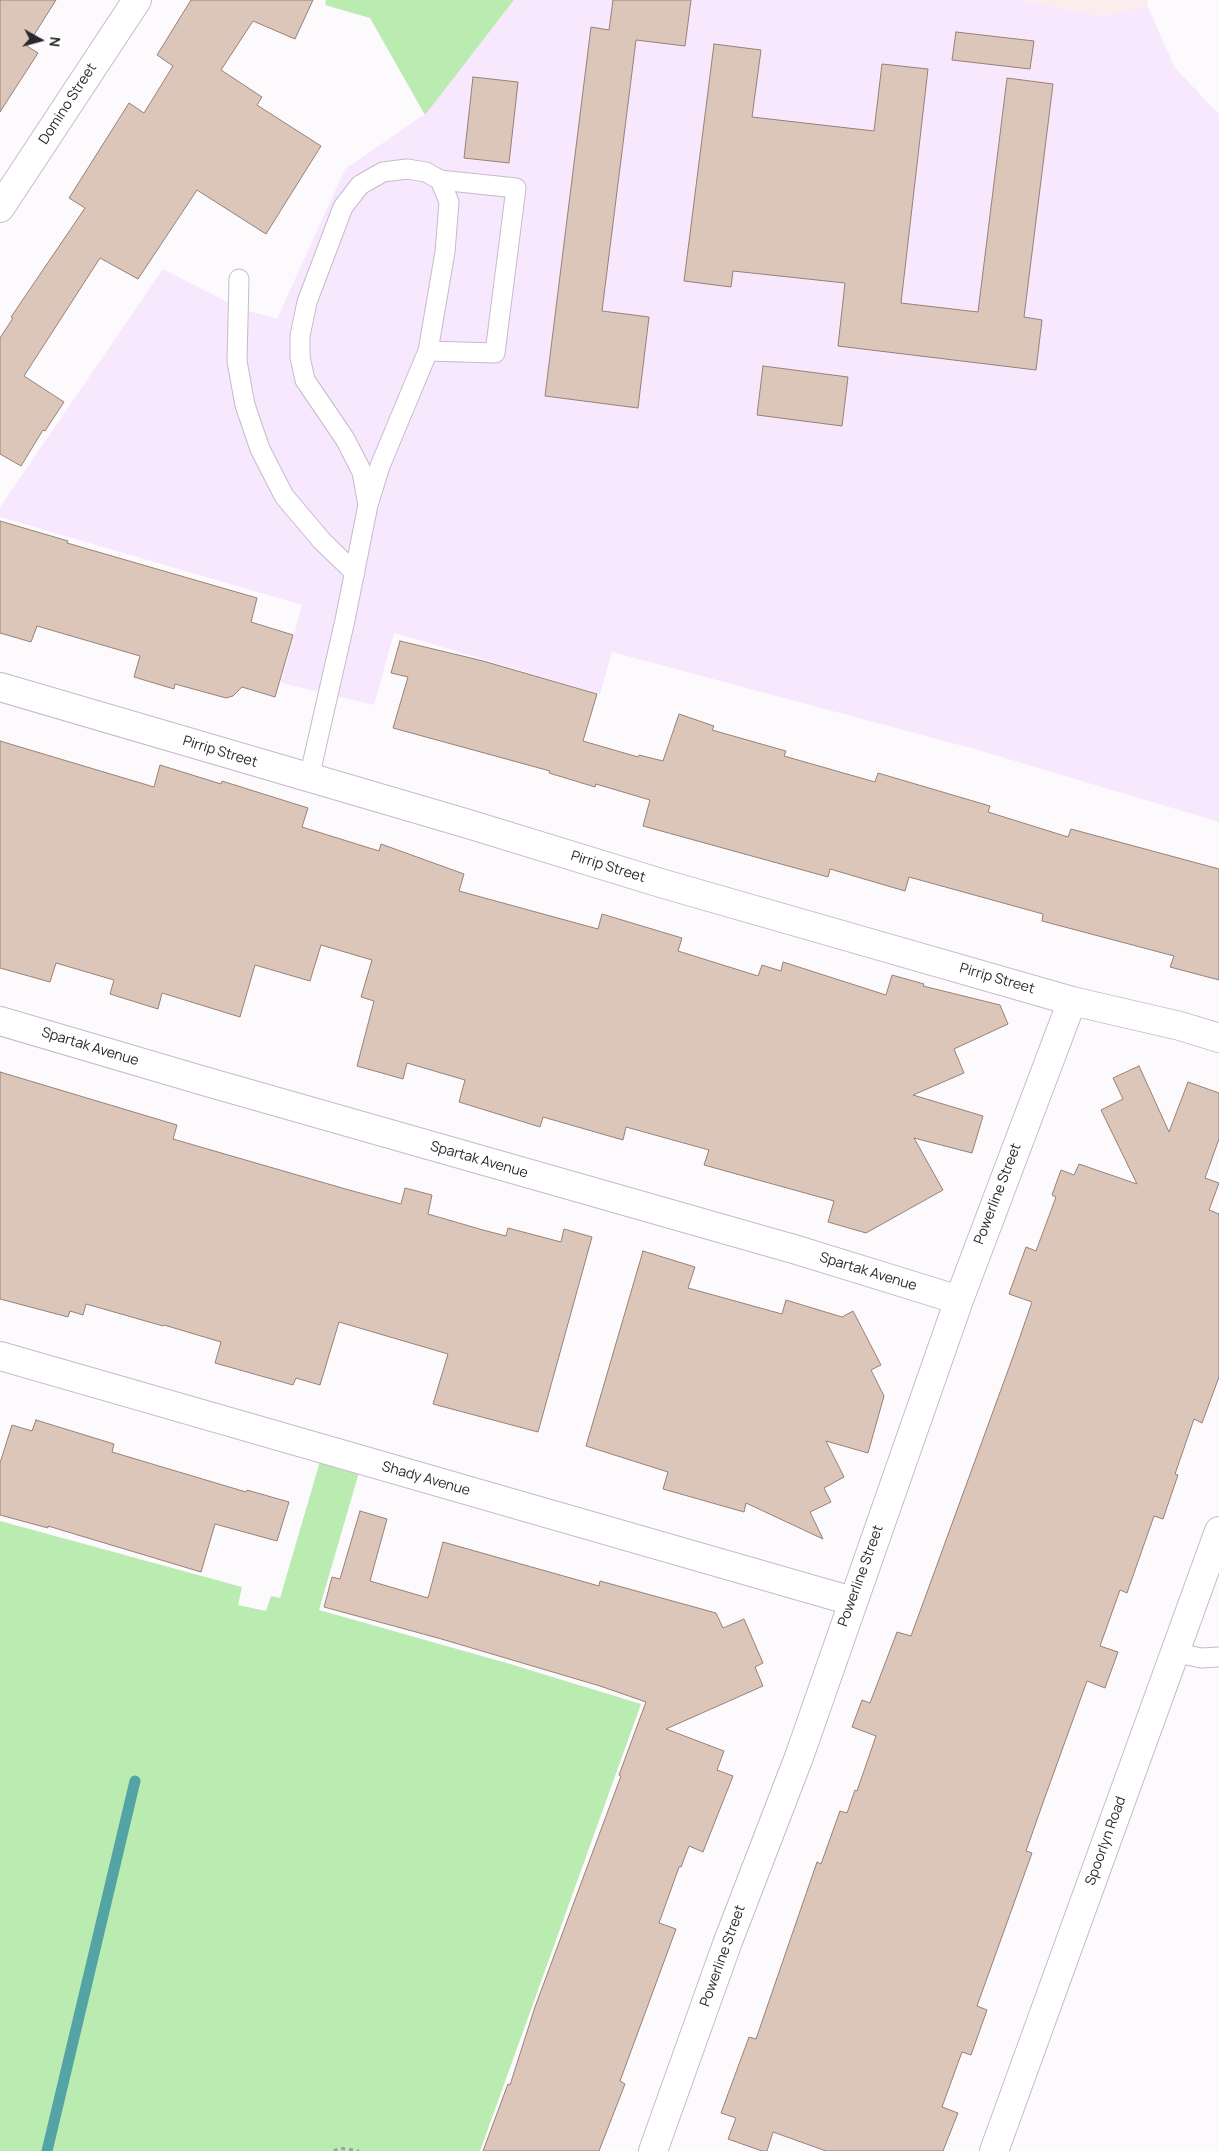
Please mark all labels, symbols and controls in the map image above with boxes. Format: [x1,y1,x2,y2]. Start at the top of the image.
north arrow [15,15,65,65]
text: N [45,36,65,48]
street label: Domino Street [36,60,100,148]
street label: Pirrip Street [181,733,259,771]
street label: Pirrip Street [569,848,647,886]
street label: Pirrip Street [958,960,1036,998]
street label: Spartak Avenue [39,1024,141,1070]
street label: Spartak Avenue [428,1138,530,1182]
street label: Powerline Street [971,1141,1025,1247]
street label: Spartak Avenue [817,1249,919,1295]
street label: Shady Avenue [380,1458,472,1500]
street label: Powerline Street [835,1523,887,1629]
street label: Spoorlyn Road [1082,1794,1130,1888]
street label: Powerline Street [697,1903,749,2009]

